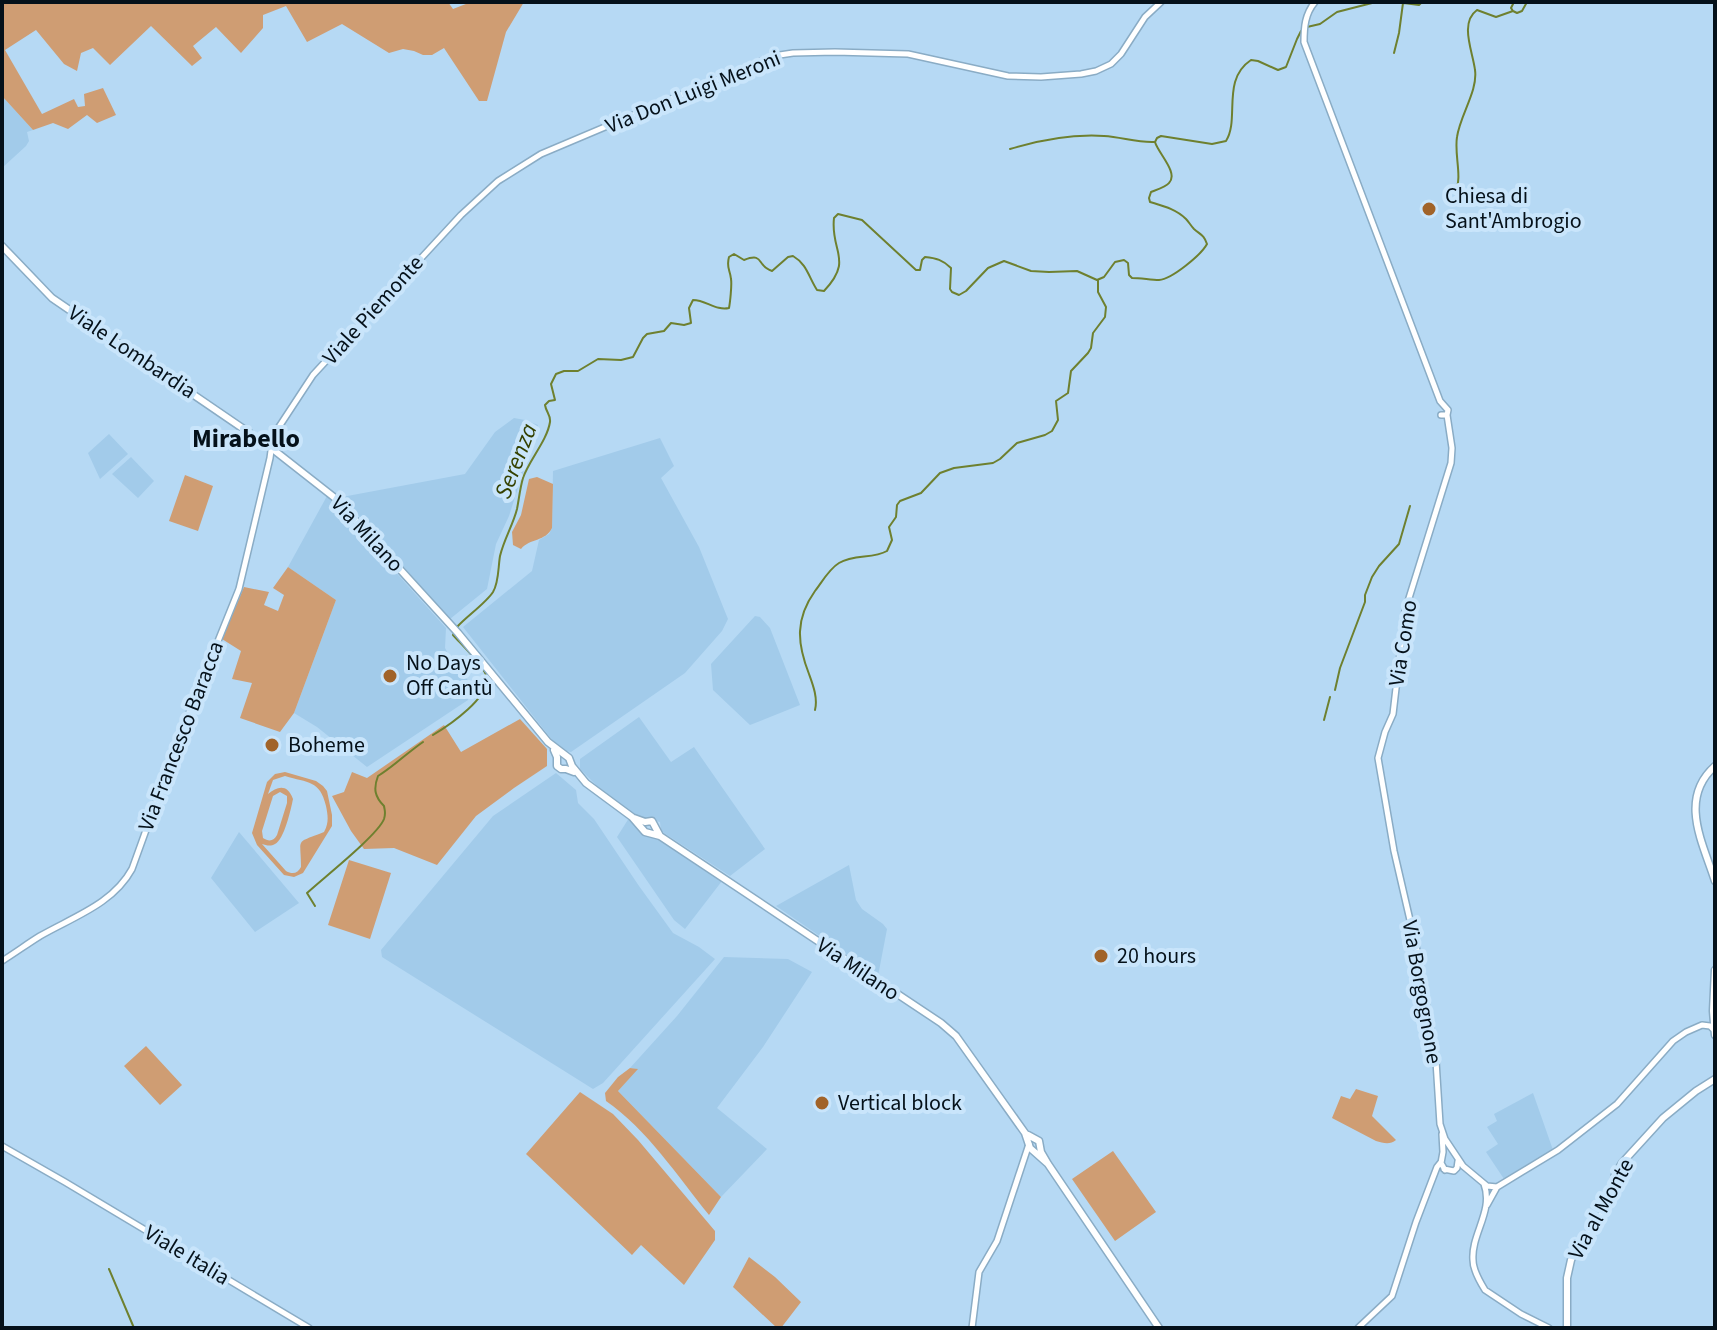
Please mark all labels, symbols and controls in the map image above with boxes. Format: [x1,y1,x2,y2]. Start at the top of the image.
street label: Via Don Luigi Meroni [601,42,785,142]
place label: Chiesa di Sant'Ambrogio [1445,180,1582,237]
marker: Chiesa di Sant'Ambrogio [1420,200,1438,218]
street label: Viale Piemonte [315,248,431,372]
street label: Viale Lombardia [62,297,202,407]
water label: Serenza [486,418,546,504]
district label: Mirabello [192,420,300,457]
street label: Via Milano [323,489,411,579]
street label: Via Como [1380,598,1426,688]
street label: Via Francesco Baracca [130,636,232,836]
place label: No Days Off Cantù [406,647,493,704]
marker: No Days Off Cantù [381,667,399,685]
place label: Boheme [288,729,365,761]
marker: Boheme [263,736,281,754]
street label: Via Borgognone [1394,918,1450,1066]
street label: Via Milano [810,929,906,1009]
place label: 20 hours [1117,940,1196,972]
marker: 20 hours [1092,947,1110,965]
place label: Vertical block [838,1087,962,1119]
marker: Vertical block [813,1094,831,1112]
street label: Via al Monte [1560,1152,1642,1265]
street label: Viale Italia [138,1217,236,1293]

